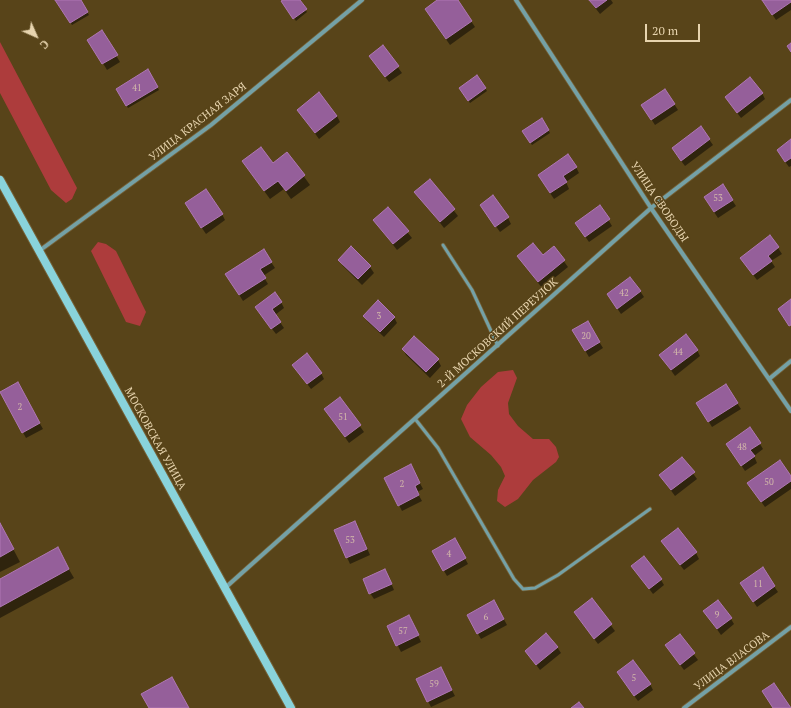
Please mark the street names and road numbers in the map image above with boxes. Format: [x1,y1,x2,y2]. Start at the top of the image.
street label: УЛИЦА КРАСНАЯ ЗАРЯ [147,80,249,164]
street label: УЛИЦА СВОБОДЫ [627,159,691,245]
street label: 2-Й МОСКОВСКИЙ ПЕРЕУЛОК [435,275,561,391]
street label: МОСКОВСКАЯ УЛИЦА [121,385,189,493]
street label: УЛИЦА ВЛАСОВА [692,628,772,694]

